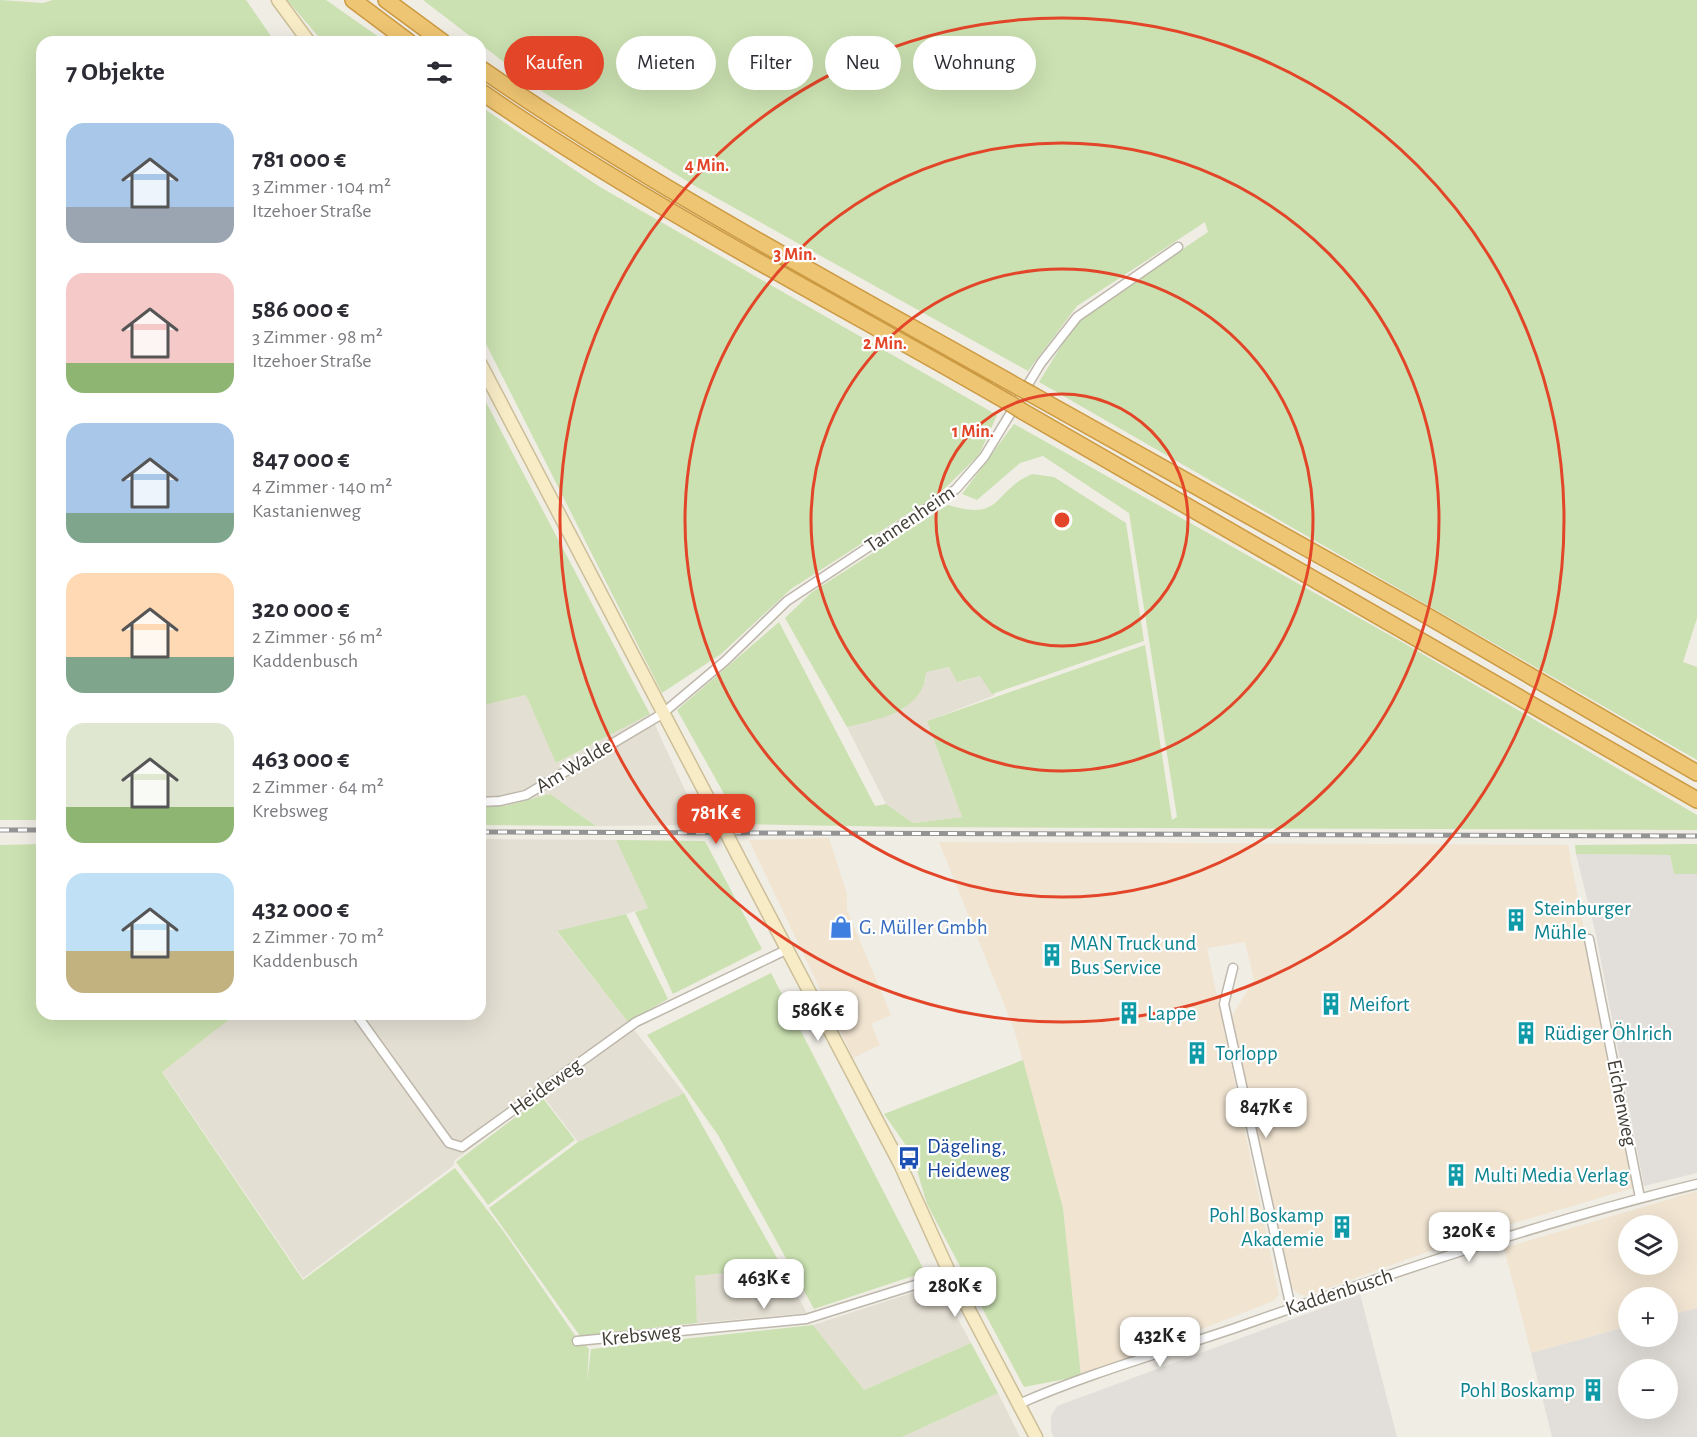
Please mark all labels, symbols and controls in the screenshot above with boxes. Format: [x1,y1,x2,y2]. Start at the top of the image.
chip: Kaufen [504,36,604,90]
chip: Mieten [616,36,716,90]
chip: Filter [728,36,813,90]
chip: Neu [825,36,901,90]
chip: Wohnung [913,36,1036,90]
icon: filters [423,56,456,89]
text: 7 Objekte [66,59,165,85]
text: 781 000 € [252,146,346,172]
icon: home [114,147,186,219]
text: 4 Min. [685,157,729,175]
text: 3 Zimmer · 104 m² [252,177,391,197]
text: Itzehoer Straße [252,201,372,221]
text: 3 Min. [773,246,817,264]
text: 586 000 € [252,296,349,322]
icon: home [114,297,186,369]
text: 3 Zimmer · 98 m² [252,327,383,347]
text: 2 Min. [863,335,907,353]
text: Itzehoer Straße [252,351,372,371]
text: 1 Min. [952,423,994,441]
text: 847 000 € [252,446,350,472]
icon: home [114,447,186,519]
text: 4 Zimmer · 140 m² [252,477,392,497]
street label: Tannenheim [861,482,959,556]
text: Kastanienweg [252,501,361,521]
centre of rings [1052,510,1072,530]
text: 320 000 € [252,596,350,622]
icon: home [114,597,186,669]
text: 2 Zimmer · 56 m² [252,627,383,647]
text: Kaddenbusch [252,651,358,671]
street label: Am Walde [532,735,616,797]
text: 463 000 € [252,746,349,772]
icon: home [114,747,186,819]
text: 2 Zimmer · 64 m² [252,777,384,797]
pin: 781K € [667,794,765,845]
text: Krebsweg [252,801,328,821]
text: 781K € [691,803,741,823]
text: 432 000 € [252,896,349,922]
icon: home [114,897,186,969]
place label: Steinburger Mühle [1534,898,1631,943]
building icon: Steinburger Mühle [1503,907,1529,933]
shop icon: G. Müller Gmbh [828,914,854,940]
place label: G. Müller Gmbh [859,917,988,938]
text: 2 Zimmer · 70 m² [252,927,384,947]
place label: MAN Truck und Bus Service [1070,933,1196,978]
building icon: MAN Truck und Bus Service [1039,942,1065,968]
text: Kaddenbusch [252,951,358,971]
pin: 586K € [769,991,867,1042]
building icon: Meifort [1318,991,1344,1017]
place label: Meifort [1349,994,1410,1015]
text: 586K € [792,1000,844,1020]
building icon: Lappe [1116,1000,1142,1026]
place label: Lappe [1147,1003,1197,1024]
building icon: Rüdiger Öhlrich [1513,1020,1539,1046]
place label: Rüdiger Öhlrich [1544,1022,1672,1044]
building icon: Torlopp [1184,1040,1210,1066]
place label: Torlopp [1215,1043,1278,1064]
street label: Heideweg [506,1054,586,1120]
street label: Eichenweg [1603,1058,1641,1149]
pin: 847K € [1217,1088,1315,1139]
text: 847K € [1240,1097,1292,1117]
place label: Dägeling, Heideweg [927,1136,1011,1181]
bus stop icon: Dägeling, Heideweg [896,1145,922,1171]
building icon: Multi Media Verlag [1443,1162,1469,1188]
place label: Multi Media Verlag [1474,1165,1630,1186]
place label: Pohl Boskamp Akademie [1209,1205,1324,1250]
pin: 320K € [1420,1212,1518,1263]
building icon: Pohl Boskamp Akademie [1329,1214,1355,1240]
map controls [1618,1215,1678,1419]
button: layers [1618,1215,1678,1275]
text: 320K € [1443,1221,1495,1241]
pin: 463K € [715,1259,813,1310]
street label: Kaddenbusch [1283,1265,1395,1319]
pin: 280K € [906,1267,1004,1318]
text: 463K € [738,1268,790,1288]
text: 280K € [928,1276,982,1296]
button: + [1618,1287,1678,1347]
pin: 432K € [1111,1317,1209,1368]
street label: Krebsweg [600,1320,683,1350]
text: 432K € [1134,1326,1186,1346]
button: − [1618,1359,1678,1419]
building icon: Pohl Boskamp [1580,1377,1606,1403]
place label: Pohl Boskamp [1460,1380,1575,1401]

